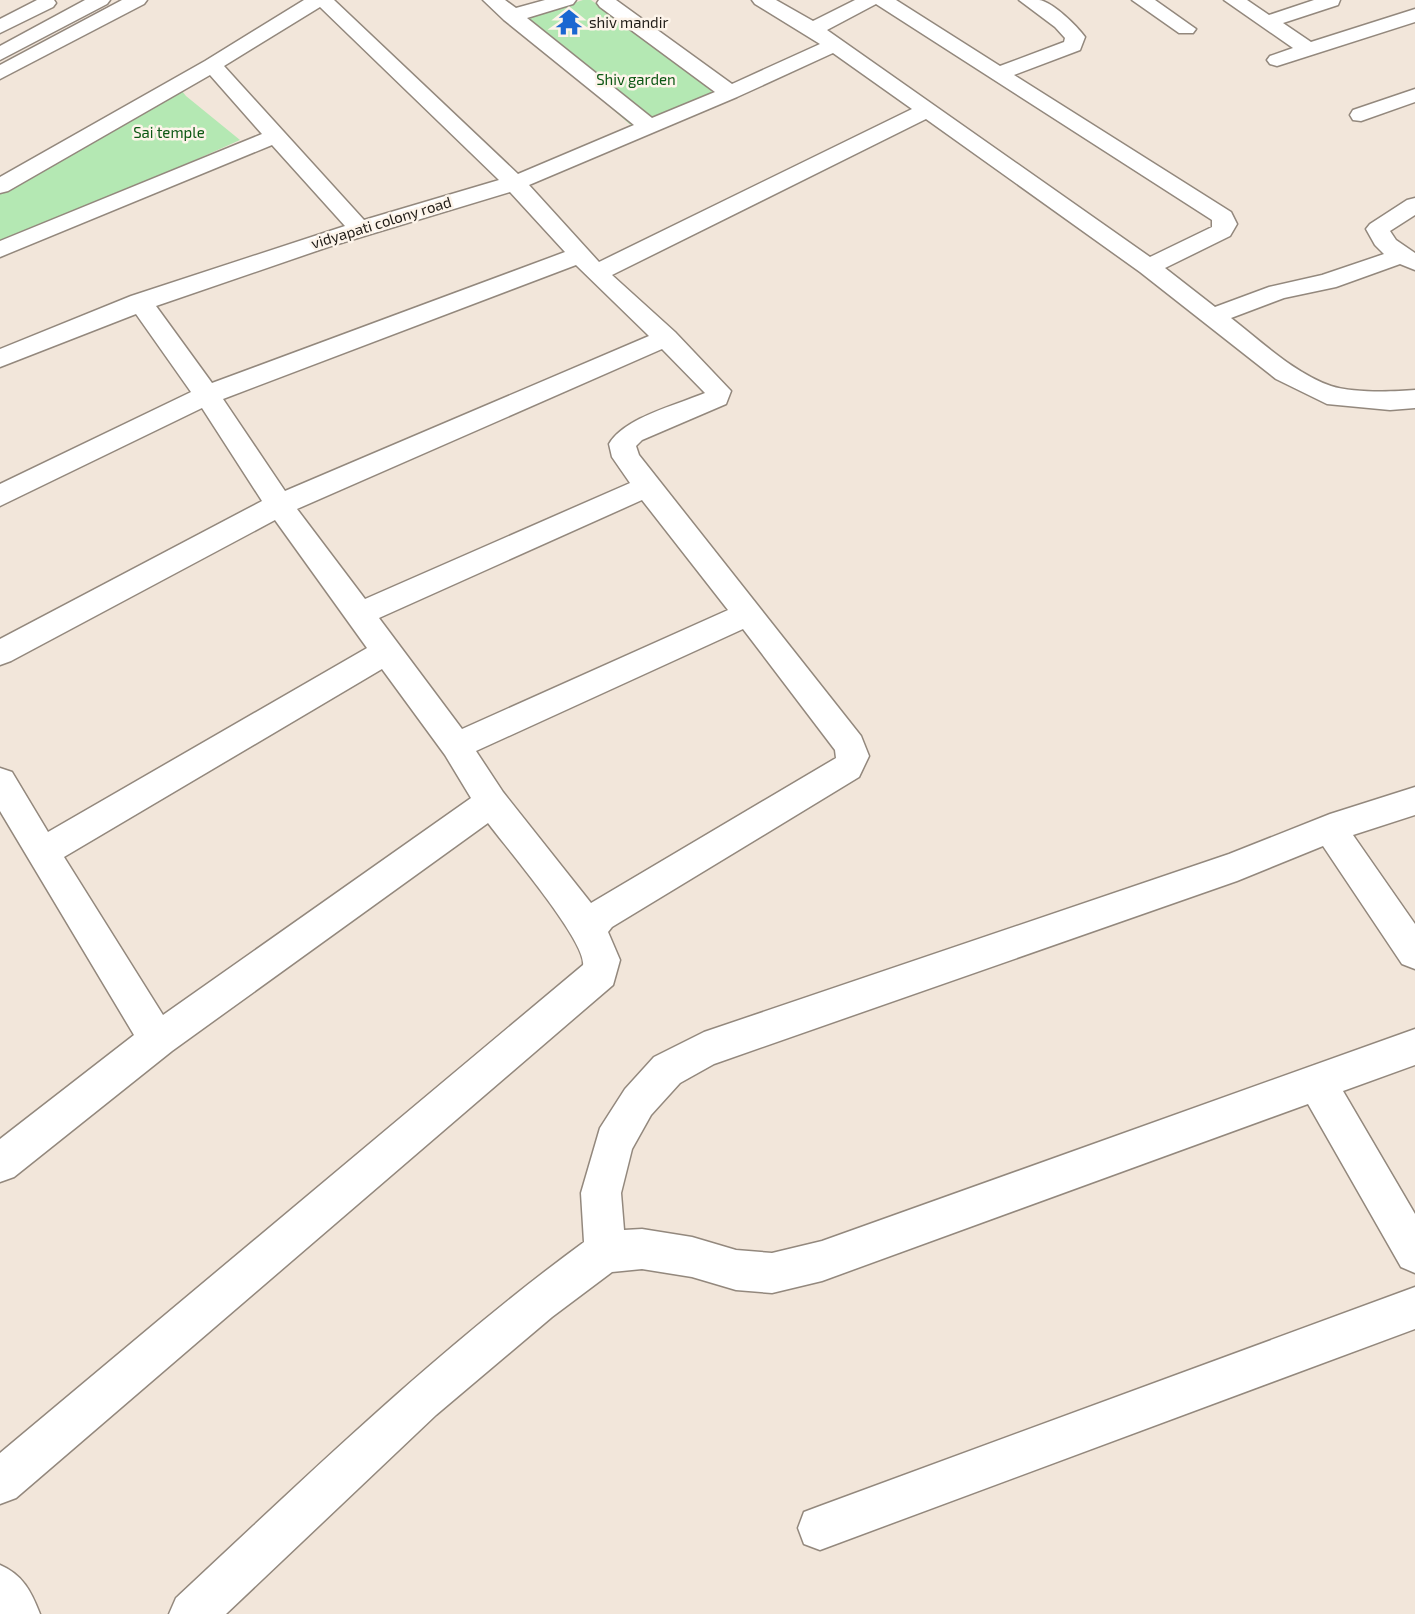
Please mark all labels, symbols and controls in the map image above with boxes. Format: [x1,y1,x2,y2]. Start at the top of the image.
temple icon: shiv mandir [554,7,584,37]
place label: shiv mandir [589,13,668,31]
park label: Shiv garden [596,70,676,88]
park label: Sai temple [133,123,205,141]
street label: vidyapati colony road [309,192,453,252]

